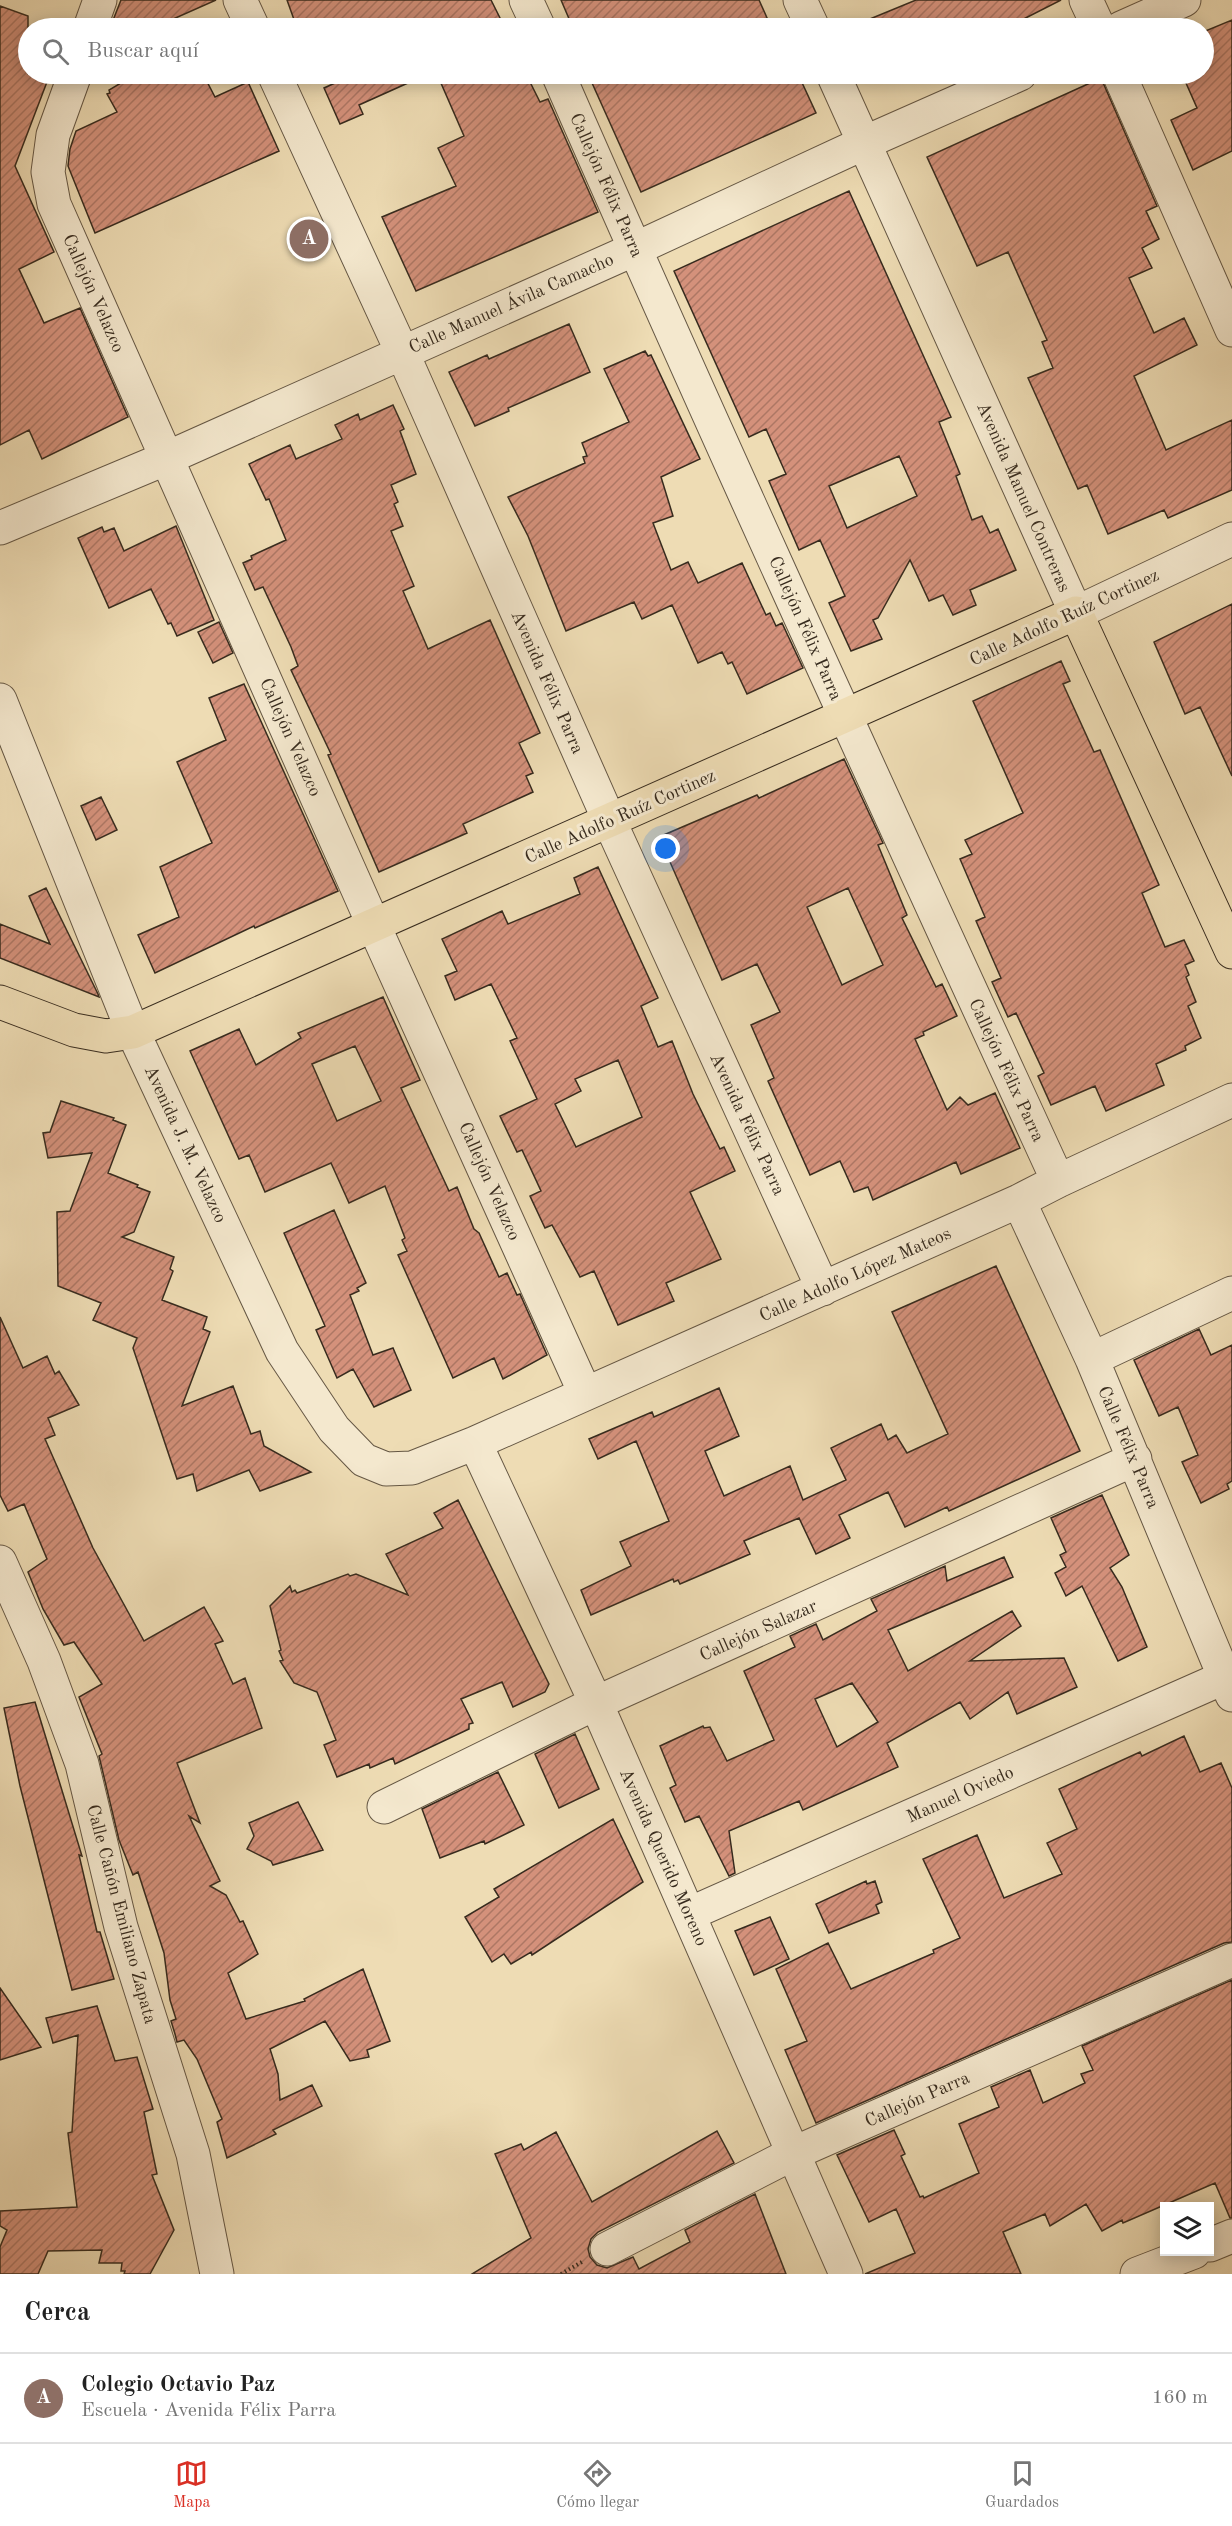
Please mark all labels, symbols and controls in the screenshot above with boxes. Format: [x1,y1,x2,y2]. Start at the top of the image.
search box [18,18,1214,84]
icon: search [39,35,72,68]
text: Buscar aquí [87,40,199,62]
street label: Callejón Félix Parra [566,111,646,260]
pin: A [290,216,328,262]
street label: Callejón Velazco [59,232,127,355]
street label: Calle Manuel Ávila Camacho [405,247,617,357]
street label: Avenida Manuel Contreras [973,400,1073,595]
street label: Callejón Félix Parra [765,554,845,703]
street label: Calle Adolfo Ruíz Cortinez [967,566,1162,670]
street label: Avenida Félix Parra [507,608,587,757]
street label: Callejón Velazco [256,676,324,799]
street label: Calle Adolfo Ruíz Cortinez [522,767,718,867]
your location [651,834,680,863]
street label: Callejón Félix Parra [965,996,1047,1145]
street label: Avenida Félix Parra [706,1051,788,1198]
street label: Avenida J. M. Velazco [141,1063,229,1226]
street label: Callejón Velazco [455,1120,523,1243]
street label: Calle Adolfo López Mateos [757,1224,954,1325]
street label: Calle Félix Parra [1094,1383,1162,1511]
street label: Callejón Salazar [697,1597,820,1665]
street label: Manuel Oviedo [904,1763,1017,1827]
street label: Avenida Querido Moreno [616,1766,710,1949]
street label: Calle Cañón Emiliano Zapata [83,1803,159,2026]
street label: Callejón Parra [862,2069,972,2131]
map controls [1160,2202,1214,2256]
button: layers [1160,2202,1214,2256]
text: Cerca [24,2300,90,2326]
text: Colegio Octavio Paz [81,2374,275,2396]
text: A [36,2388,51,2408]
text: 160 m [1152,2388,1208,2408]
text: Escuela · Avenida Félix Parra [81,2401,336,2421]
tab: Mapa [173,2457,210,2513]
tab: Cómo llegar [556,2457,639,2513]
tab: Guardados [985,2457,1059,2513]

